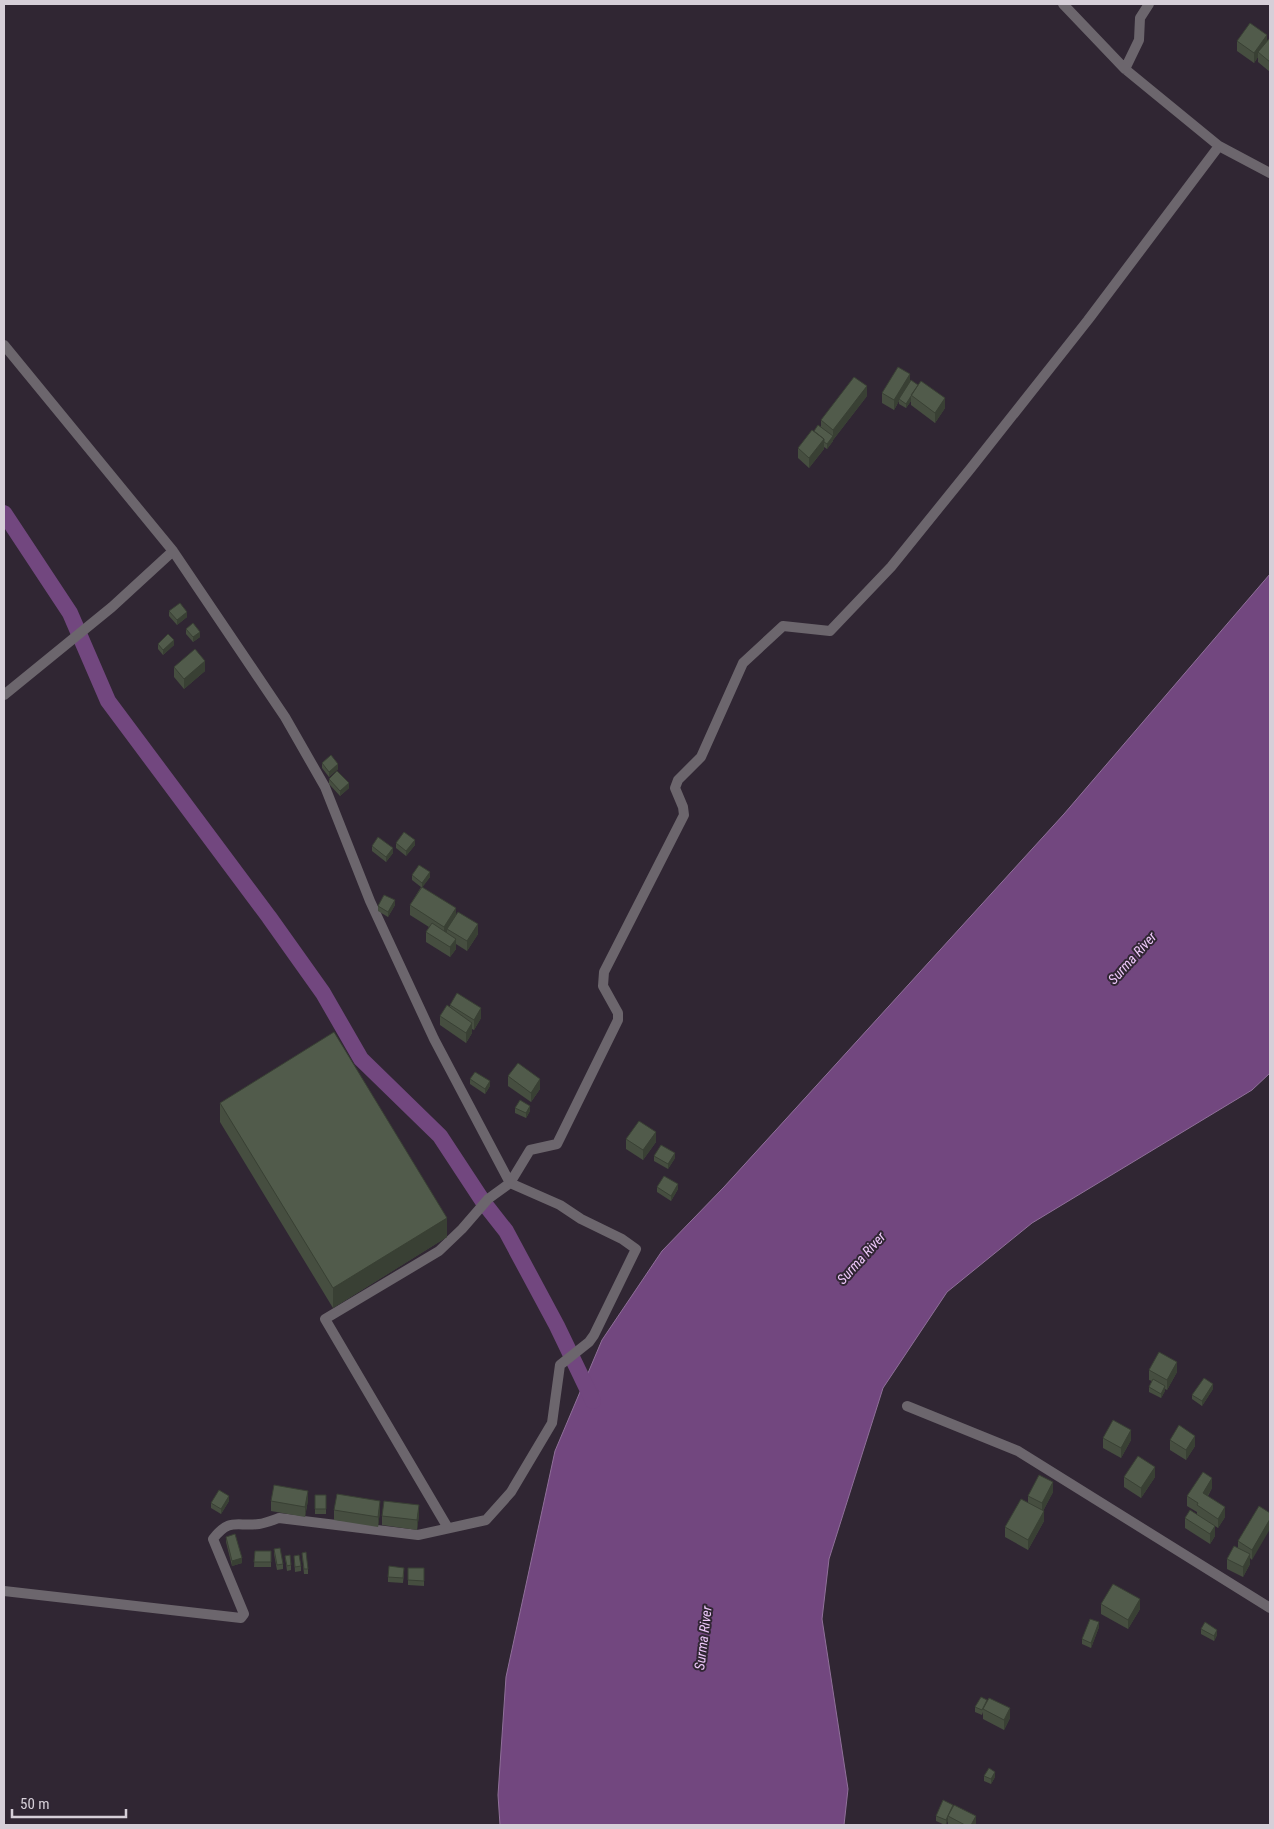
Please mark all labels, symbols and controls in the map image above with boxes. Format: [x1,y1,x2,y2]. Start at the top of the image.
water label: Surma River [1105,928,1160,987]
water label: Surma River [834,1228,889,1287]
water label: Surma River [691,1604,715,1671]
scale bar [12,1786,126,1818]
text: 50 m [20,1795,50,1813]

